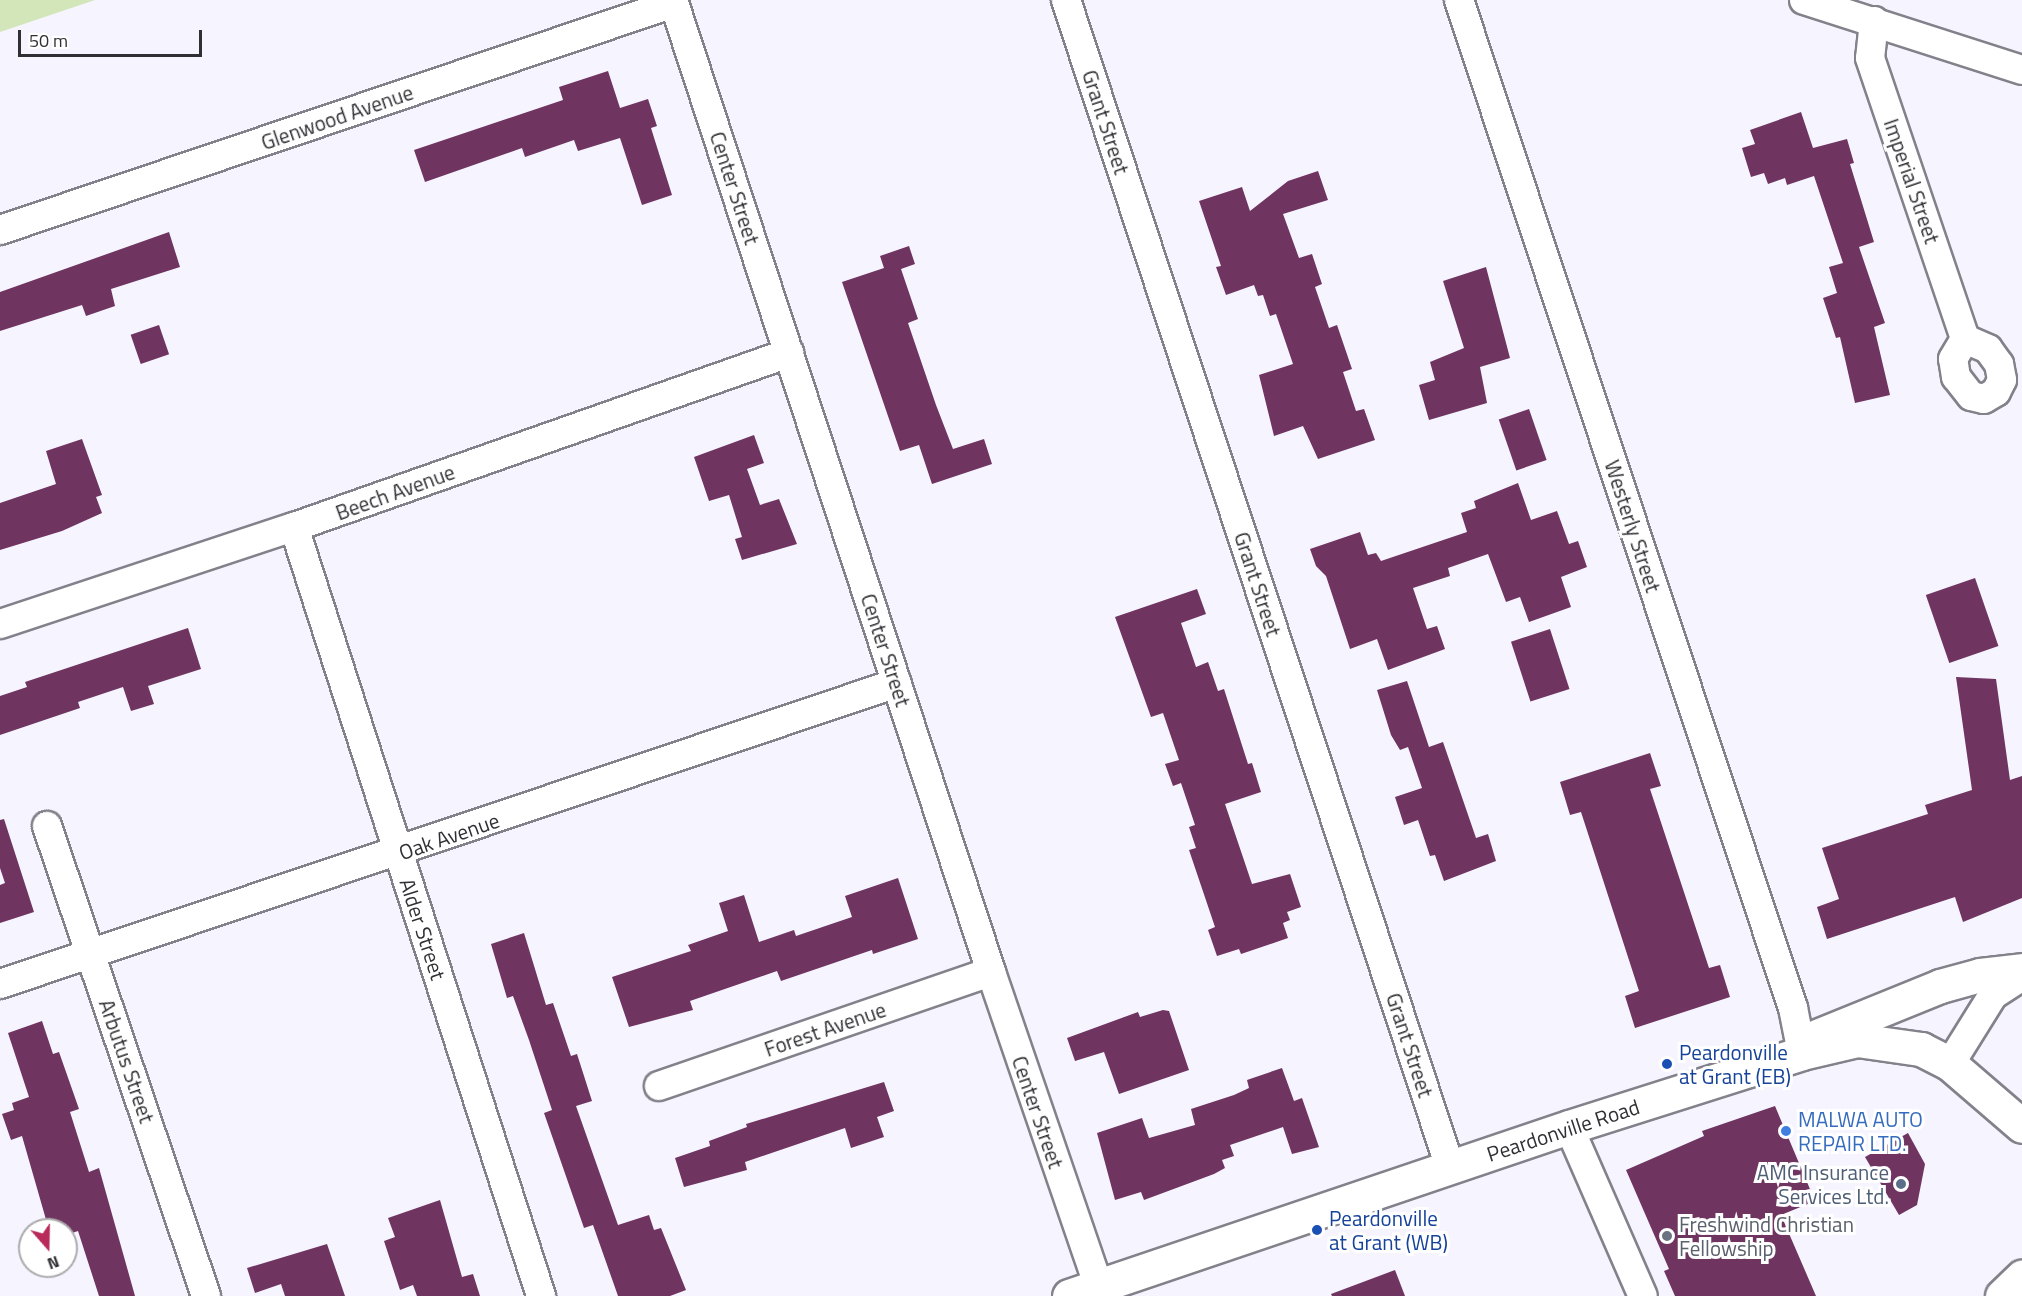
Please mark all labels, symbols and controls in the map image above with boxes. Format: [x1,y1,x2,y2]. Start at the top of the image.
scale bar [21,18,206,56]
text: 50 m [29,27,68,54]
street label: Grant Street [1077,67,1135,177]
street label: Glenwood Avenue [258,79,416,155]
street label: Imperial Street [1879,115,1945,247]
street label: Center Street [705,128,765,248]
street label: Westerly Street [1600,457,1666,595]
street label: Beech Avenue [332,459,458,525]
street label: Grant Street [1229,529,1287,639]
street label: Center Street [856,590,916,710]
street label: Oak Avenue [395,807,503,865]
street label: Alder Street [395,875,451,983]
street label: Grant Street [1381,990,1439,1100]
street label: Arbutus Street [94,996,160,1126]
street label: Forest Avenue [761,996,889,1062]
place label: Peardonville at Grant (EB) [1679,1039,1791,1089]
street label: Center Street [1007,1053,1069,1171]
marker: Peardonville at Grant (EB) [1660,1057,1674,1071]
street label: Peardonville Road [1484,1093,1642,1167]
place label: MALWA AUTO REPAIR LTD. [1798,1106,1923,1156]
marker: MALWA AUTO REPAIR LTD. [1779,1124,1793,1138]
place label: AMC Insurance Services Ltd. [1757,1159,1889,1209]
marker: AMC Insurance Services Ltd. [1894,1177,1908,1191]
place label: Peardonville at Grant (WB) [1329,1205,1448,1255]
place label: Freshwind Christian Fellowship [1679,1211,1854,1261]
north arrow [18,1218,78,1278]
marker: Peardonville at Grant (WB) [1310,1223,1324,1237]
marker: Freshwind Christian Fellowship [1660,1229,1674,1243]
text: N [44,1250,63,1276]

